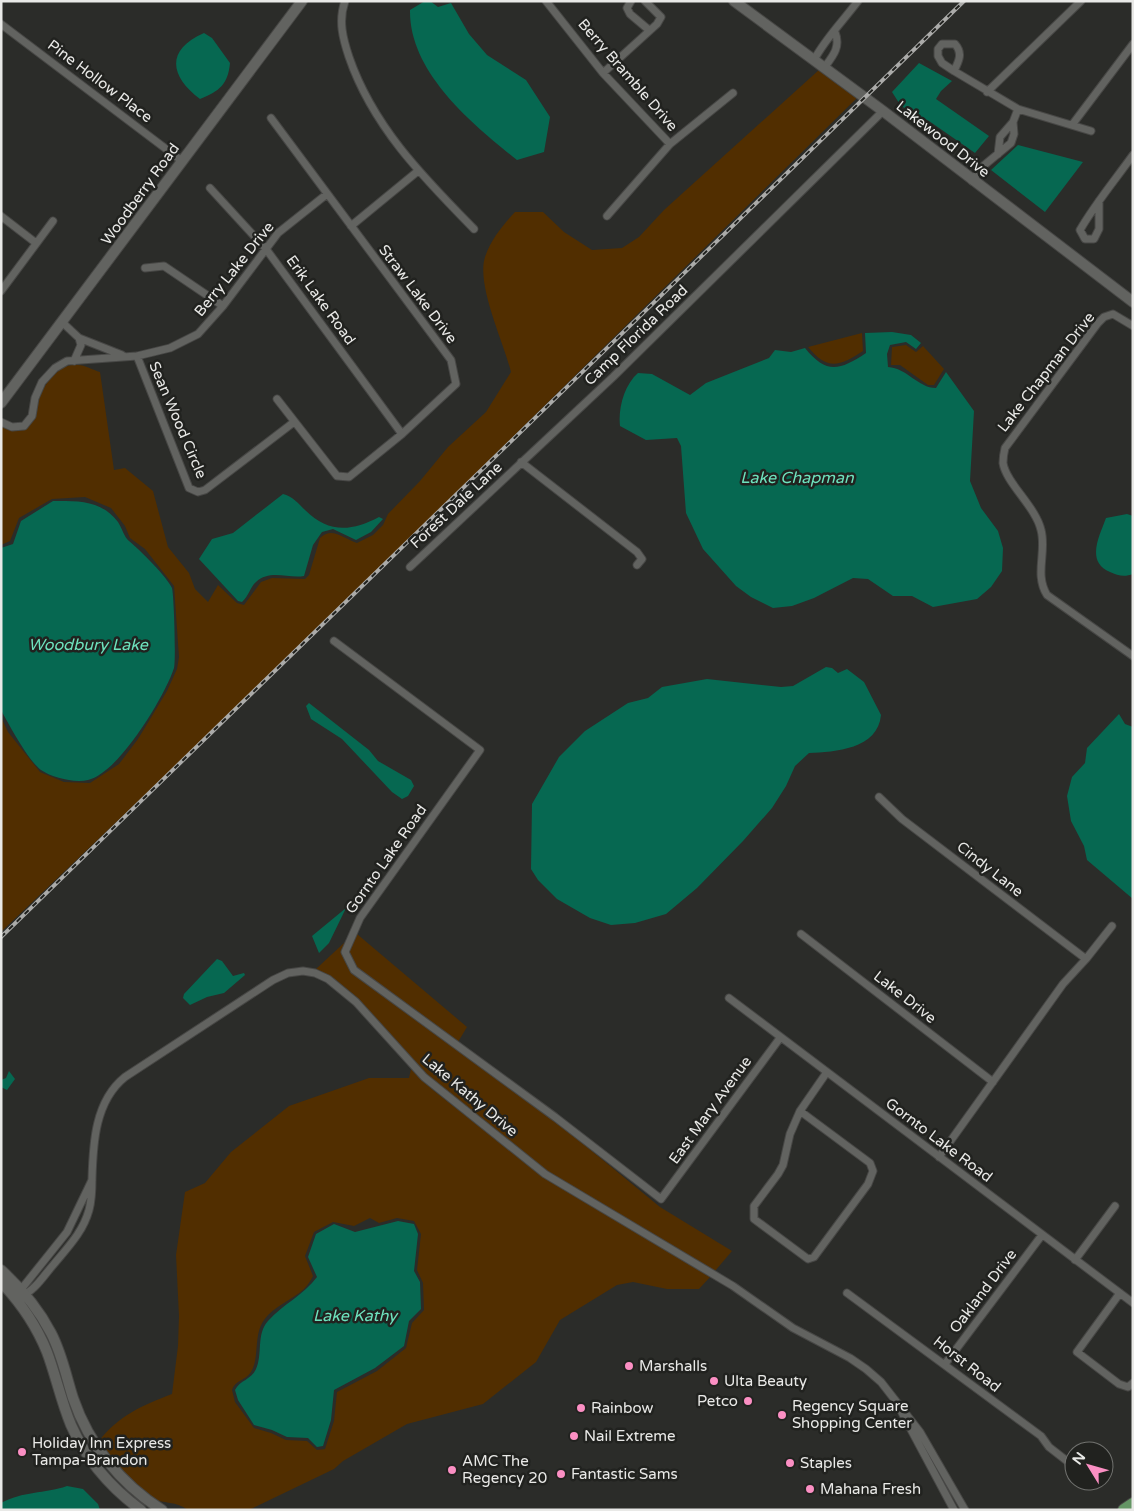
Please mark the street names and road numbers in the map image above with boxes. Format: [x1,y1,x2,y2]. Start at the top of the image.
street label: Berry Bramble Drive [574,15,682,135]
street label: Pine Hollow Place [44,36,156,126]
street label: Lakewood Drive [893,97,993,181]
street label: Woodberry Road [97,140,183,248]
street label: Berry Lake Drive [190,218,278,320]
street label: Straw Lake Drive [375,241,461,347]
street label: Erik Lake Road [283,252,359,348]
street label: Camp Florida Road [581,281,691,389]
street label: Lake Chapman Drive [994,308,1098,436]
street label: Sean Wood Circle [145,359,211,481]
street label: Forest Dale Lane [406,458,506,552]
street label: Gornto Lake Road [342,801,430,917]
street label: Cindy Lane [953,837,1027,901]
street label: Lake Drive [870,967,940,1027]
street label: Lake Kathy Drive [418,1050,522,1140]
street label: East Mary Avenue [665,1053,755,1167]
street label: Gornto Lake Road [882,1094,996,1186]
street label: Oakland Drive [946,1246,1020,1336]
street label: Horst Road [930,1332,1004,1396]

